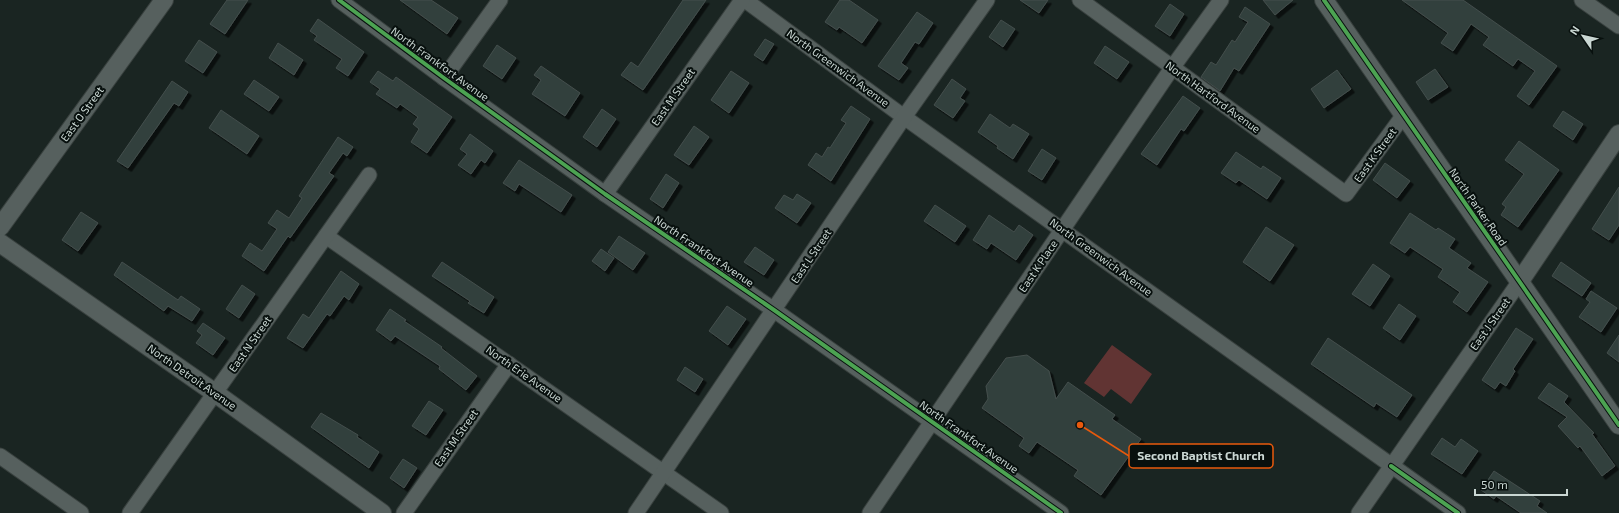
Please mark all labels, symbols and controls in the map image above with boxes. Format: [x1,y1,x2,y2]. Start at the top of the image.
north arrow [1563,16,1603,56]
text: N [1567,23,1582,37]
street label: North Frankfort Avenue [389,24,492,103]
street label: North Greenwich Avenue [785,26,892,109]
street label: North Hartford Avenue [1164,58,1263,135]
street label: East M Street [648,65,697,128]
street label: East O Street [57,84,106,144]
street label: East K Street [1351,125,1399,184]
street label: North Parker Road [1447,165,1510,248]
street label: North Frankfort Avenue [652,212,757,289]
street label: North Greenwich Avenue [1048,215,1155,298]
street label: East L Street [788,226,834,285]
street label: East K Place [1015,237,1060,294]
street label: East J Street [1467,295,1512,352]
street label: East N Street [226,313,274,374]
street label: North Detroit Avenue [145,341,239,412]
street label: North Erie Avenue [484,343,565,405]
street label: North Frankfort Avenue [917,398,1021,476]
street label: East M Street [431,406,480,469]
callout: Second Baptist Church [1129,444,1273,468]
text: Second Baptist Church [1137,448,1265,462]
scale bar [1475,471,1567,497]
text: 50 m [1481,477,1508,491]

